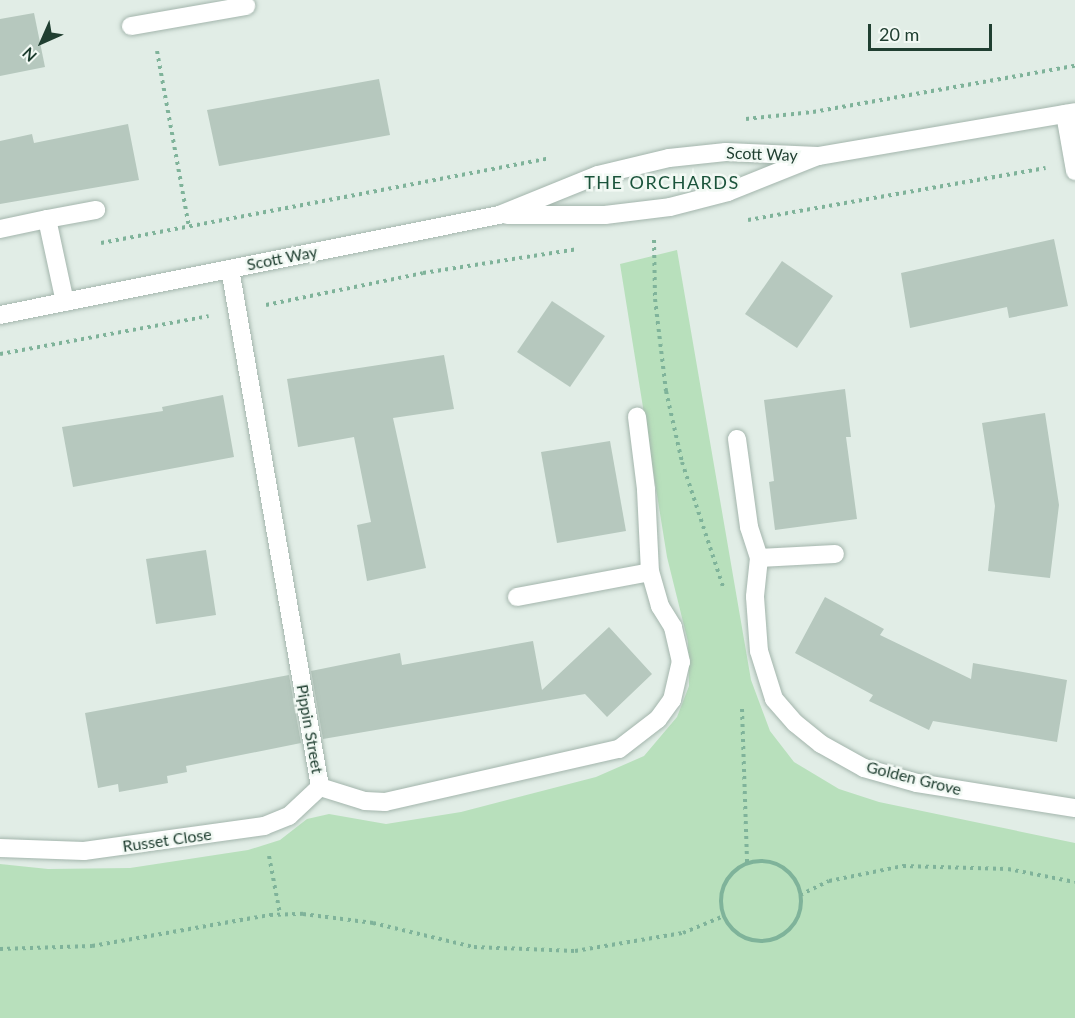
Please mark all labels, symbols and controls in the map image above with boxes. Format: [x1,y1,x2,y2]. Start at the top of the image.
north arrow [12,12,72,72]
scale bar [871,12,996,50]
text: 20 m [879,23,919,45]
text: N [18,44,40,66]
street label: Scott Way [726,143,798,165]
district label: THE ORCHARDS [584,171,740,193]
street label: Scott Way [245,242,319,274]
street label: Pippin Street [293,683,327,775]
street label: Golden Grove [864,757,964,799]
street label: Russet Close [121,824,213,856]

